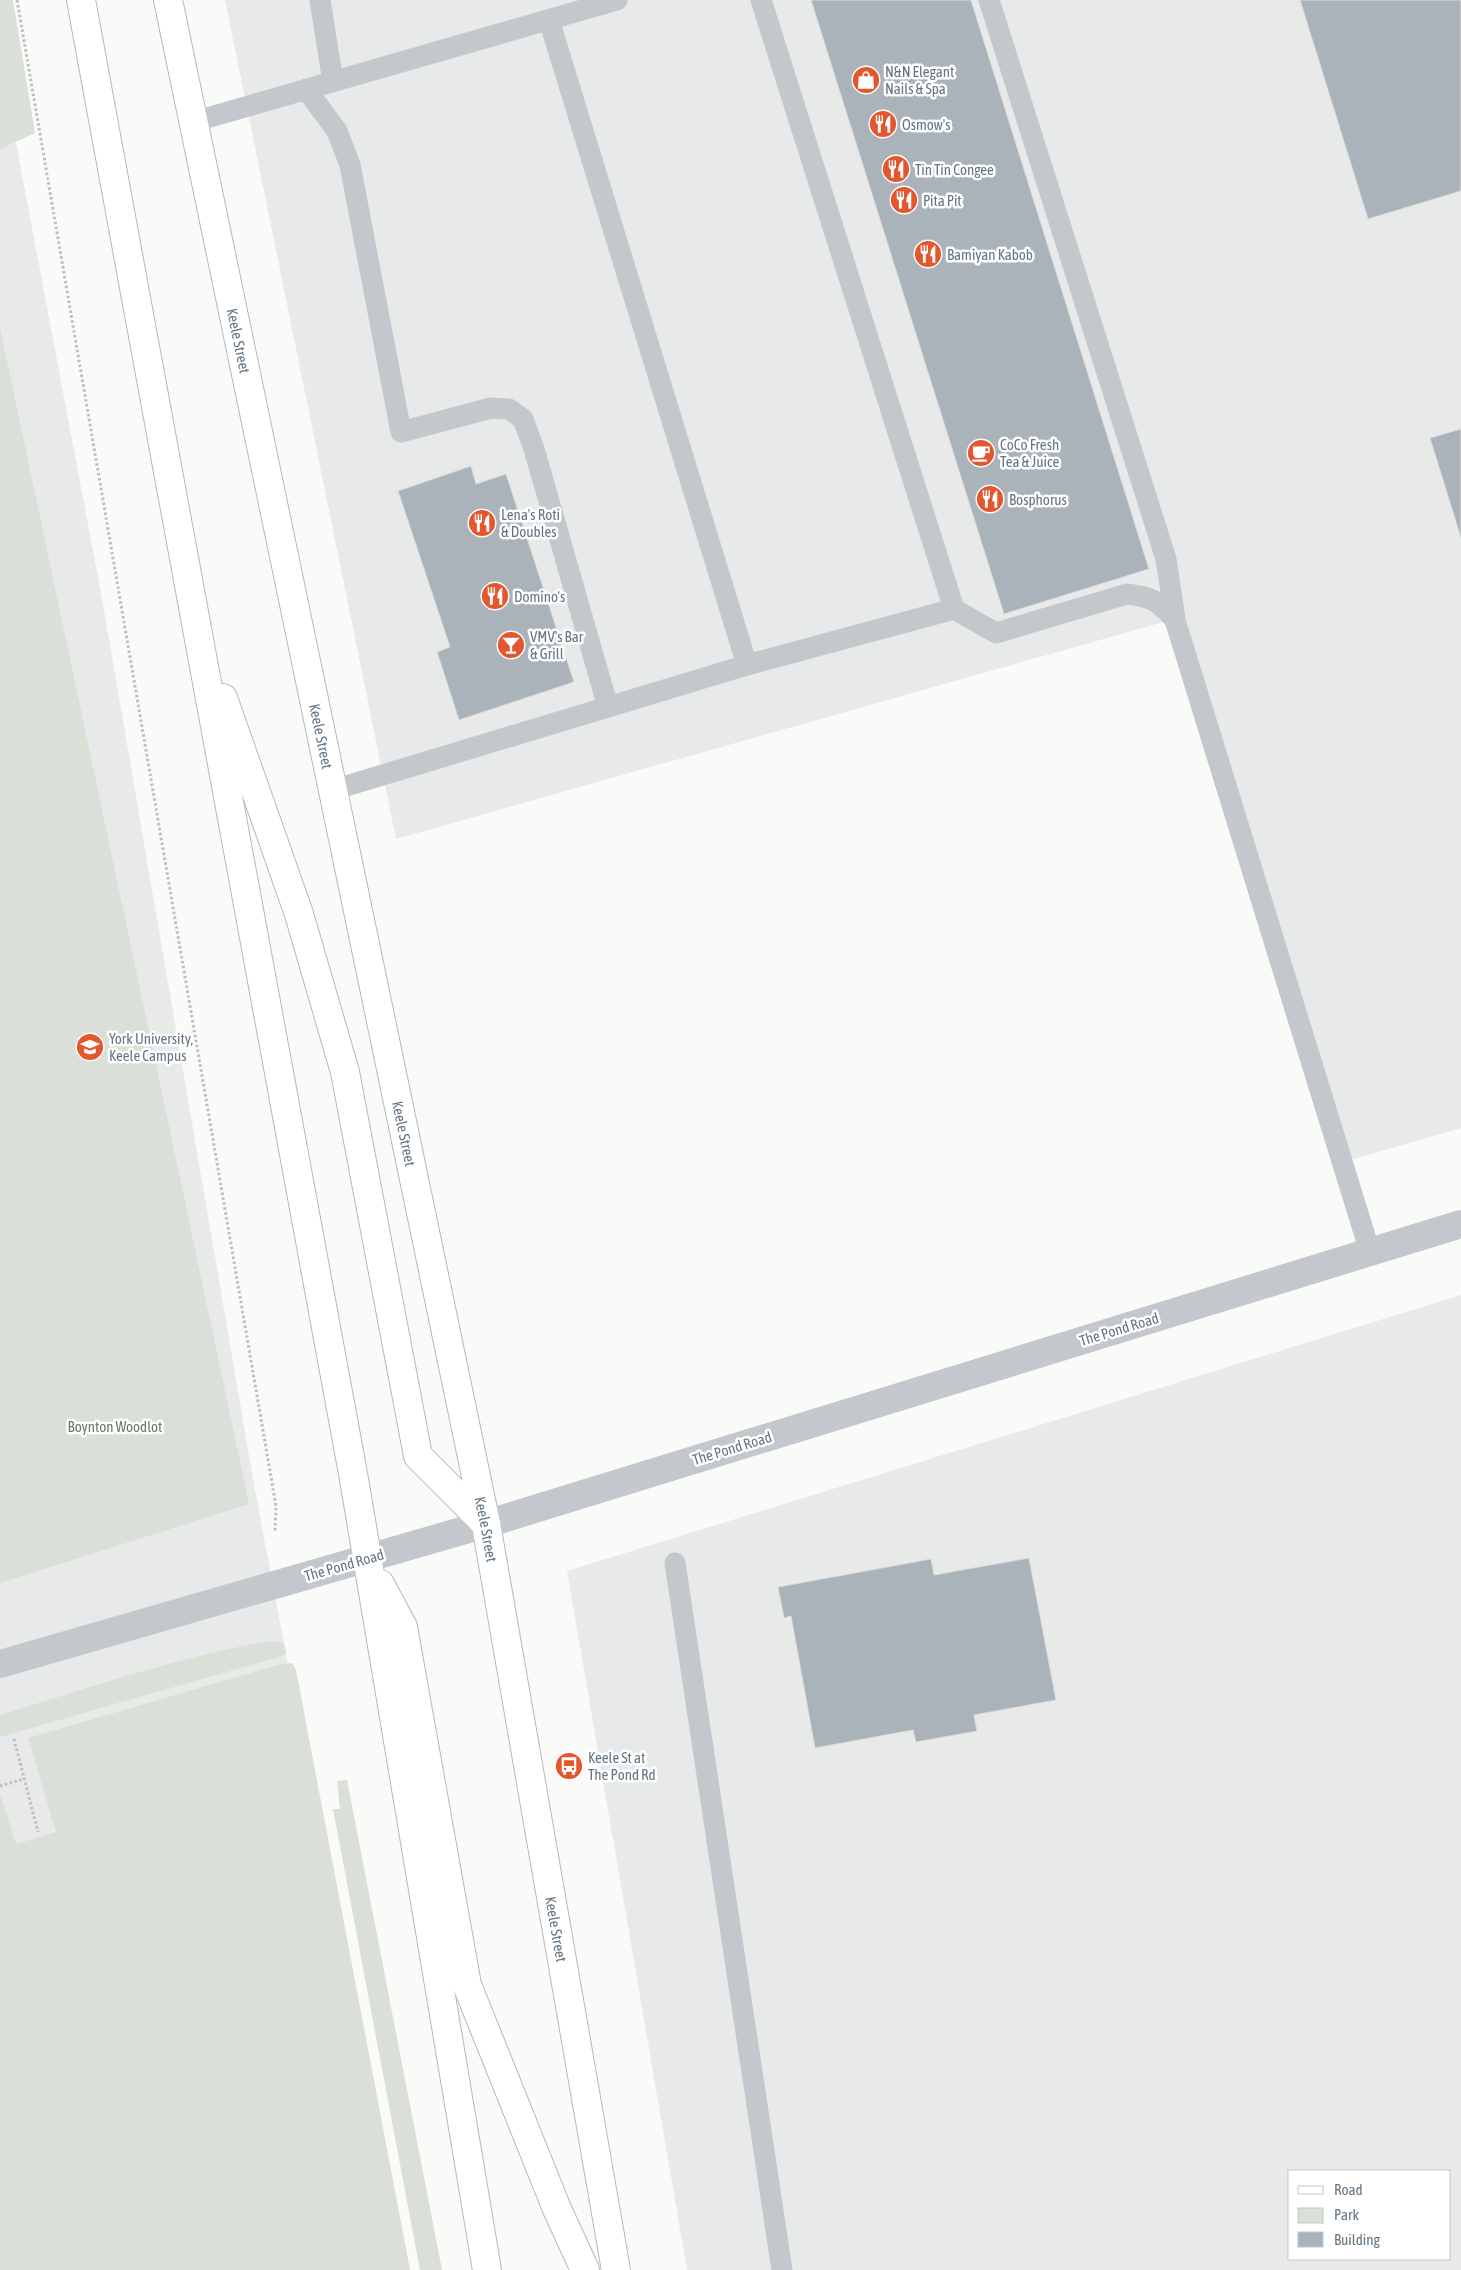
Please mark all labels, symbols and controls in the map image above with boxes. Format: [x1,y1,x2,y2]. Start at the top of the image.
place label: N&N Elegant Nails & Spa [885,63,954,97]
shop icon: N&N Elegant Nails & Spa [851,65,881,95]
restaurant icon: Osmow's [868,109,898,139]
place label: Osmow's [902,116,950,133]
restaurant icon: Tin Tin Congee [881,154,911,184]
place label: Tin Tin Congee [915,161,994,178]
restaurant icon: Pita Pit [889,185,919,215]
place label: Pita Pit [923,192,962,209]
restaurant icon: Bamiyan Kabob [913,239,943,269]
place label: Bamiyan Kabob [947,246,1033,263]
street label: Keele Street [224,306,254,375]
place label: CoCo Fresh Tea & Juice [1000,436,1059,470]
cafe icon: CoCo Fresh Tea & Juice [966,438,996,468]
restaurant icon: Bosphorus [975,484,1005,514]
place label: Bosphorus [1009,491,1067,508]
place label: Lena's Roti & Doubles [501,506,560,540]
restaurant icon: Lena's Roti & Doubles [467,508,497,538]
restaurant icon: Domino's [480,581,510,611]
place label: Domino's [514,588,565,605]
place label: VMV's Bar & Grill [530,628,584,662]
bar icon: VMV's Bar & Grill [496,630,526,660]
street label: Keele Street [307,702,337,770]
place label: York University, Keele Campus [109,1030,194,1064]
school or university icon: York University, Keele Campus [75,1032,105,1062]
street label: Keele Street [389,1099,420,1168]
street label: The Pond Road [1077,1309,1161,1349]
park label: Boynton Woodlot [68,1418,162,1435]
street label: The Pond Road [690,1428,774,1468]
street label: Keele Street [472,1495,501,1563]
street label: The Pond Road [302,1546,386,1584]
place label: Keele St at The Pond Rd [588,1749,656,1783]
bus stop icon: Keele St at The Pond Rd [554,1751,584,1781]
street label: Keele Street [543,1895,571,1963]
legend [1288,2170,1451,2260]
text: Road [1334,2181,1363,2198]
text: Park [1334,2206,1359,2223]
text: Building [1334,2231,1380,2248]

